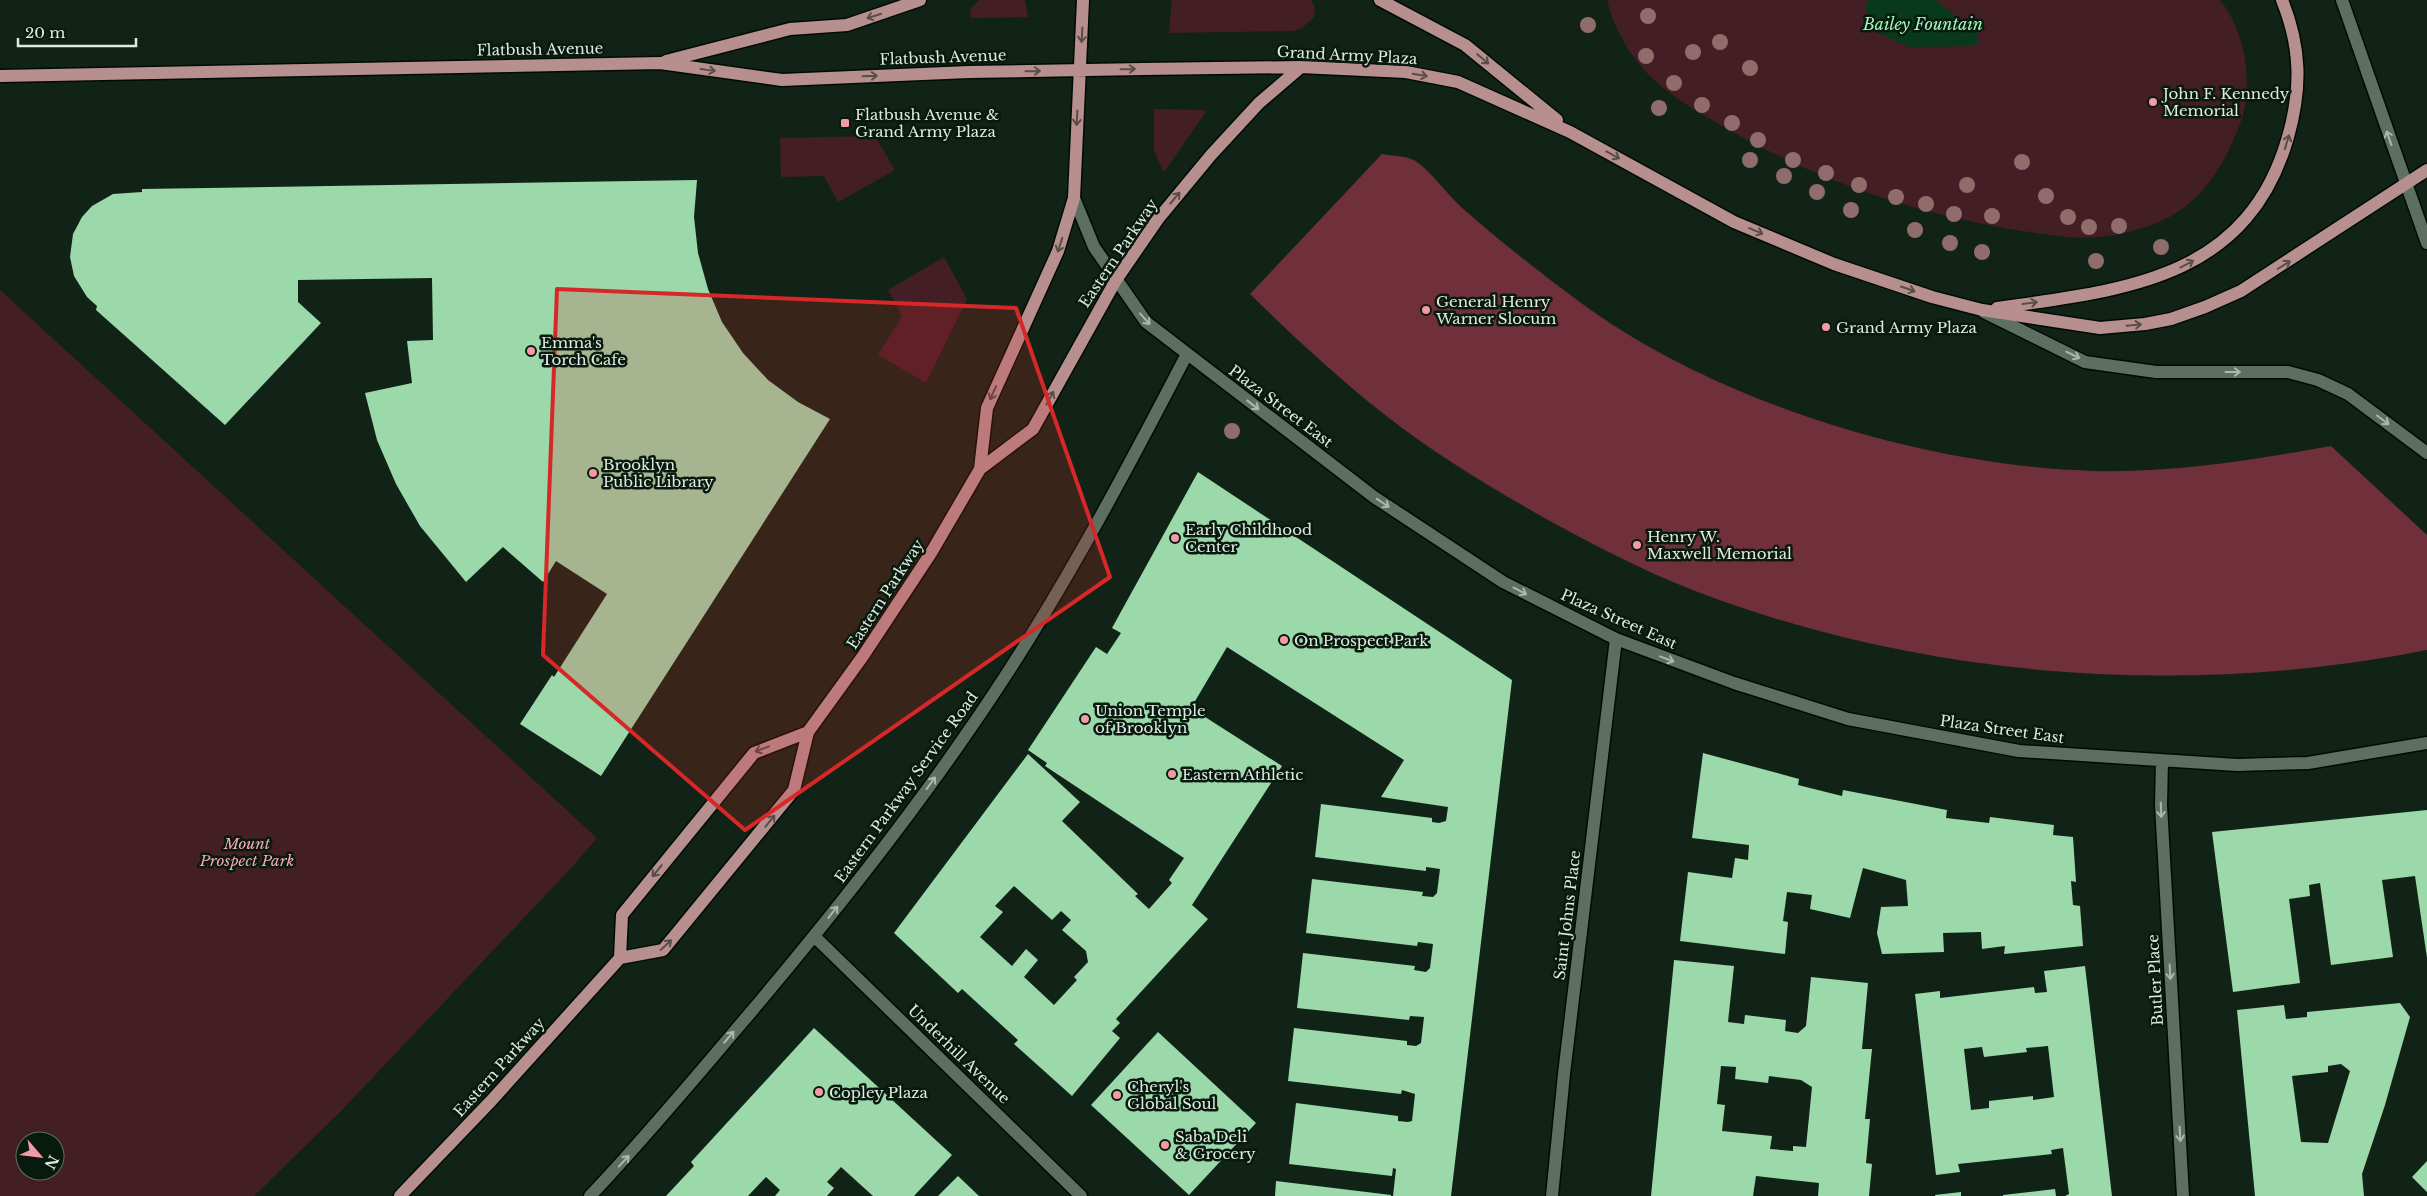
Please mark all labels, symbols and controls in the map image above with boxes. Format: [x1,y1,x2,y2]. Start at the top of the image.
one-way arrow [866,12,882,21]
water label: Bailey Fountain [1862,14,1983,34]
scale bar [18,15,135,47]
text: 20 m [25,23,65,42]
one-way arrow [1077,27,1086,43]
street label: Flatbush Avenue [476,38,604,60]
street label: Grand Army Plaza [1276,42,1418,68]
street label: Flatbush Avenue [879,45,1007,69]
one-way arrow [1476,54,1489,65]
one-way arrow [1120,64,1136,74]
one-way arrow [700,65,716,75]
one-way arrow [1024,66,1040,75]
one-way arrow [1411,70,1427,80]
one-way arrow [862,71,878,81]
place label: John F. Kennedy Memorial [2161,84,2290,120]
marker: John F. Kennedy Memorial [2147,96,2159,108]
place label: Flatbush Avenue & Grand Army Plaza [855,105,999,141]
one-way arrow [1073,110,1082,126]
marker: Flatbush Avenue & Grand Army Plaza [839,117,851,129]
one-way arrow [2384,130,2394,146]
one-way arrow [2282,134,2292,150]
one-way arrow [1605,150,1620,160]
one-way arrow [1170,192,1181,205]
street label: Eastern Parkway [1075,195,1162,311]
one-way arrow [1748,227,1763,237]
one-way arrow [1055,236,1064,252]
one-way arrow [2179,259,2194,268]
one-way arrow [2276,260,2290,270]
one-way arrow [1900,285,1915,294]
place label: General Henry Warner Slocum [1435,292,1556,328]
one-way arrow [2022,298,2038,308]
marker: General Henry Warner Slocum [1420,304,1432,316]
one-way arrow [1139,312,1151,325]
place label: Grand Army Plaza [1836,318,1978,337]
one-way arrow [2126,320,2142,330]
marker: Grand Army Plaza [1820,321,1832,333]
place label: Emma's Torch Cafe [541,333,626,369]
marker: Emma's Torch Cafe [525,345,537,357]
one-way arrow [2065,351,2080,360]
street label: Plaza Street East [1225,361,1337,452]
one-way arrow [2224,367,2241,377]
one-way arrow [988,385,998,400]
one-way arrow [1046,391,1055,406]
one-way arrow [1246,400,1259,411]
one-way arrow [2376,414,2389,425]
place label: Brooklyn Public Library [603,455,714,491]
marker: Brooklyn Public Library [587,467,599,479]
one-way arrow [1376,498,1390,508]
place label: Early Childhood Center [1185,520,1312,556]
place label: Henry W. Maxwell Memorial [1647,527,1792,563]
marker: Early Childhood Center [1169,532,1181,544]
street label: Eastern Parkway [842,535,928,652]
marker: Henry W. Maxwell Memorial [1631,539,1643,551]
street label: Plaza Street East [1558,585,1680,653]
one-way arrow [1512,586,1527,596]
place label: On Prospect Park [1294,631,1429,650]
marker: On Prospect Park [1278,634,1290,646]
one-way arrow [1659,655,1674,664]
street label: Eastern Parkway Service Road [830,688,982,886]
place label: Union Temple of Brooklyn [1095,701,1206,737]
street label: Plaza Street East [1939,711,2066,747]
marker: Union Temple of Brooklyn [1079,713,1091,725]
one-way arrow [755,745,770,755]
place label: Eastern Athletic [1182,765,1303,784]
marker: Eastern Athletic [1166,768,1178,780]
one-way arrow [926,777,937,790]
one-way arrow [2156,802,2166,818]
one-way arrow [764,815,775,828]
park label: Mount Prospect Park [199,834,294,870]
street label: Saint Johns Place [1550,849,1584,981]
one-way arrow [651,865,662,878]
one-way arrow [828,906,839,919]
street label: Butler Place [2143,934,2167,1026]
one-way arrow [660,939,672,951]
one-way arrow [2166,964,2175,980]
street label: Underhill Avenue [904,1000,1014,1108]
street label: Eastern Parkway [449,1013,549,1121]
one-way arrow [724,1031,735,1044]
place label: Cheryl's Global Soul [1127,1077,1217,1113]
place label: Copley Plaza [829,1083,929,1102]
marker: Copley Plaza [813,1086,825,1098]
marker: Cheryl's Global Soul [1111,1089,1123,1101]
one-way arrow [2175,1126,2184,1142]
place label: Saba Deli & Grocery [1175,1127,1256,1163]
north arrow [15,1131,65,1181]
marker: Saba Deli & Grocery [1159,1139,1171,1151]
text: N [40,1152,63,1172]
one-way arrow [618,1154,630,1167]

